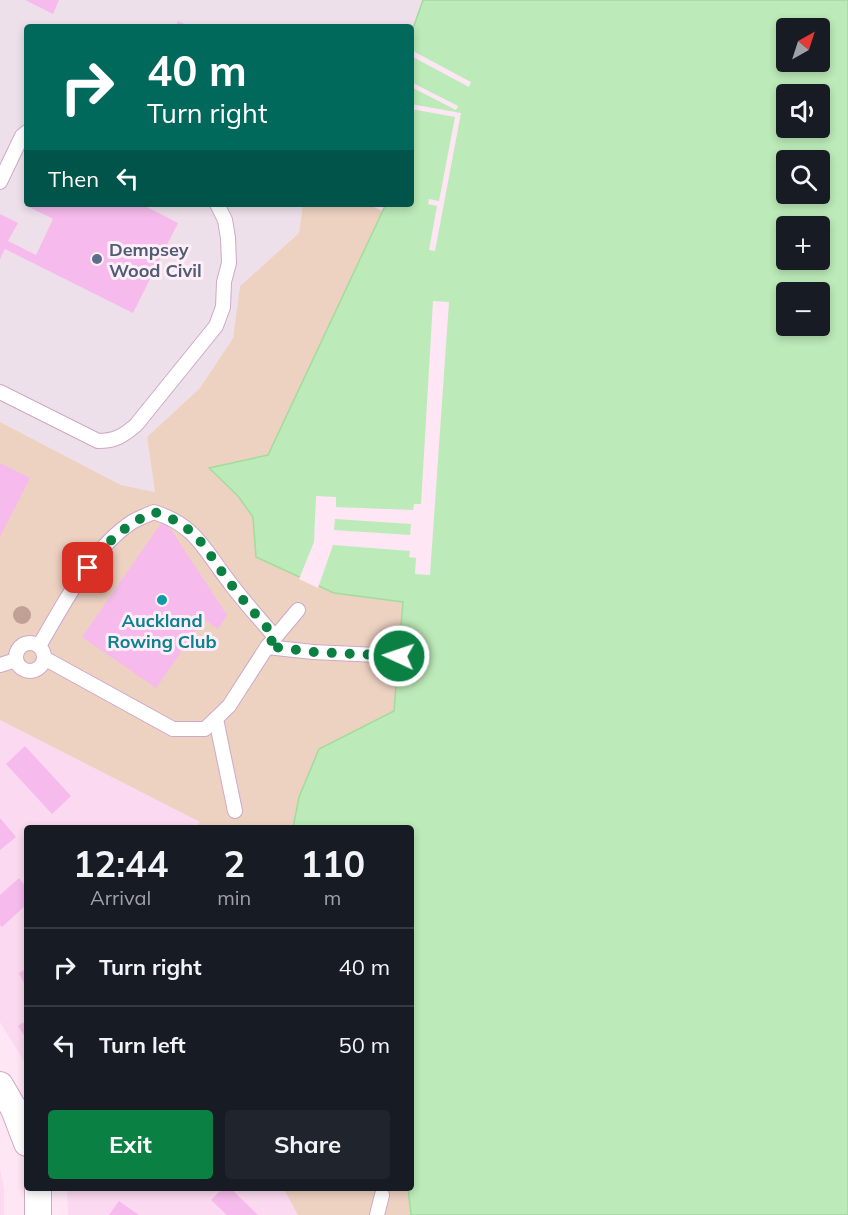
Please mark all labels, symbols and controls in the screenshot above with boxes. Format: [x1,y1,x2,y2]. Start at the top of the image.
north arrow [776,18,830,72]
map controls [776,18,830,336]
text: 40 m [147,44,247,97]
icon: right [48,48,126,126]
button: sound [776,84,830,138]
text: Turn right [147,96,267,130]
button: search [776,150,830,204]
icon: left [111,162,144,195]
text: Then [48,165,99,193]
button: + [776,216,830,270]
place label: Dempsey Wood Civil [109,238,202,282]
marker: Dempsey Wood Civil [90,252,104,266]
button: − [776,282,830,336]
pin [62,542,113,593]
icon: arrive [71,551,104,584]
marker: Auckland Rowing Club [155,593,169,607]
place label: Auckland Rowing Club [107,609,217,653]
position arrow [367,624,431,688]
text: 12:44 [73,841,168,886]
text: 2 [223,841,245,886]
text: 110 [300,841,365,886]
text: Arrival [90,885,151,910]
text: min [217,885,251,910]
text: m [324,885,341,910]
icon: right [48,951,81,984]
text: Turn right [99,953,202,981]
text: 40 m [339,953,390,981]
icon: left [48,1029,81,1062]
text: Turn left [99,1031,186,1059]
text: 50 m [339,1031,390,1059]
button: Exit [48,1110,213,1179]
button: Share [225,1110,390,1179]

